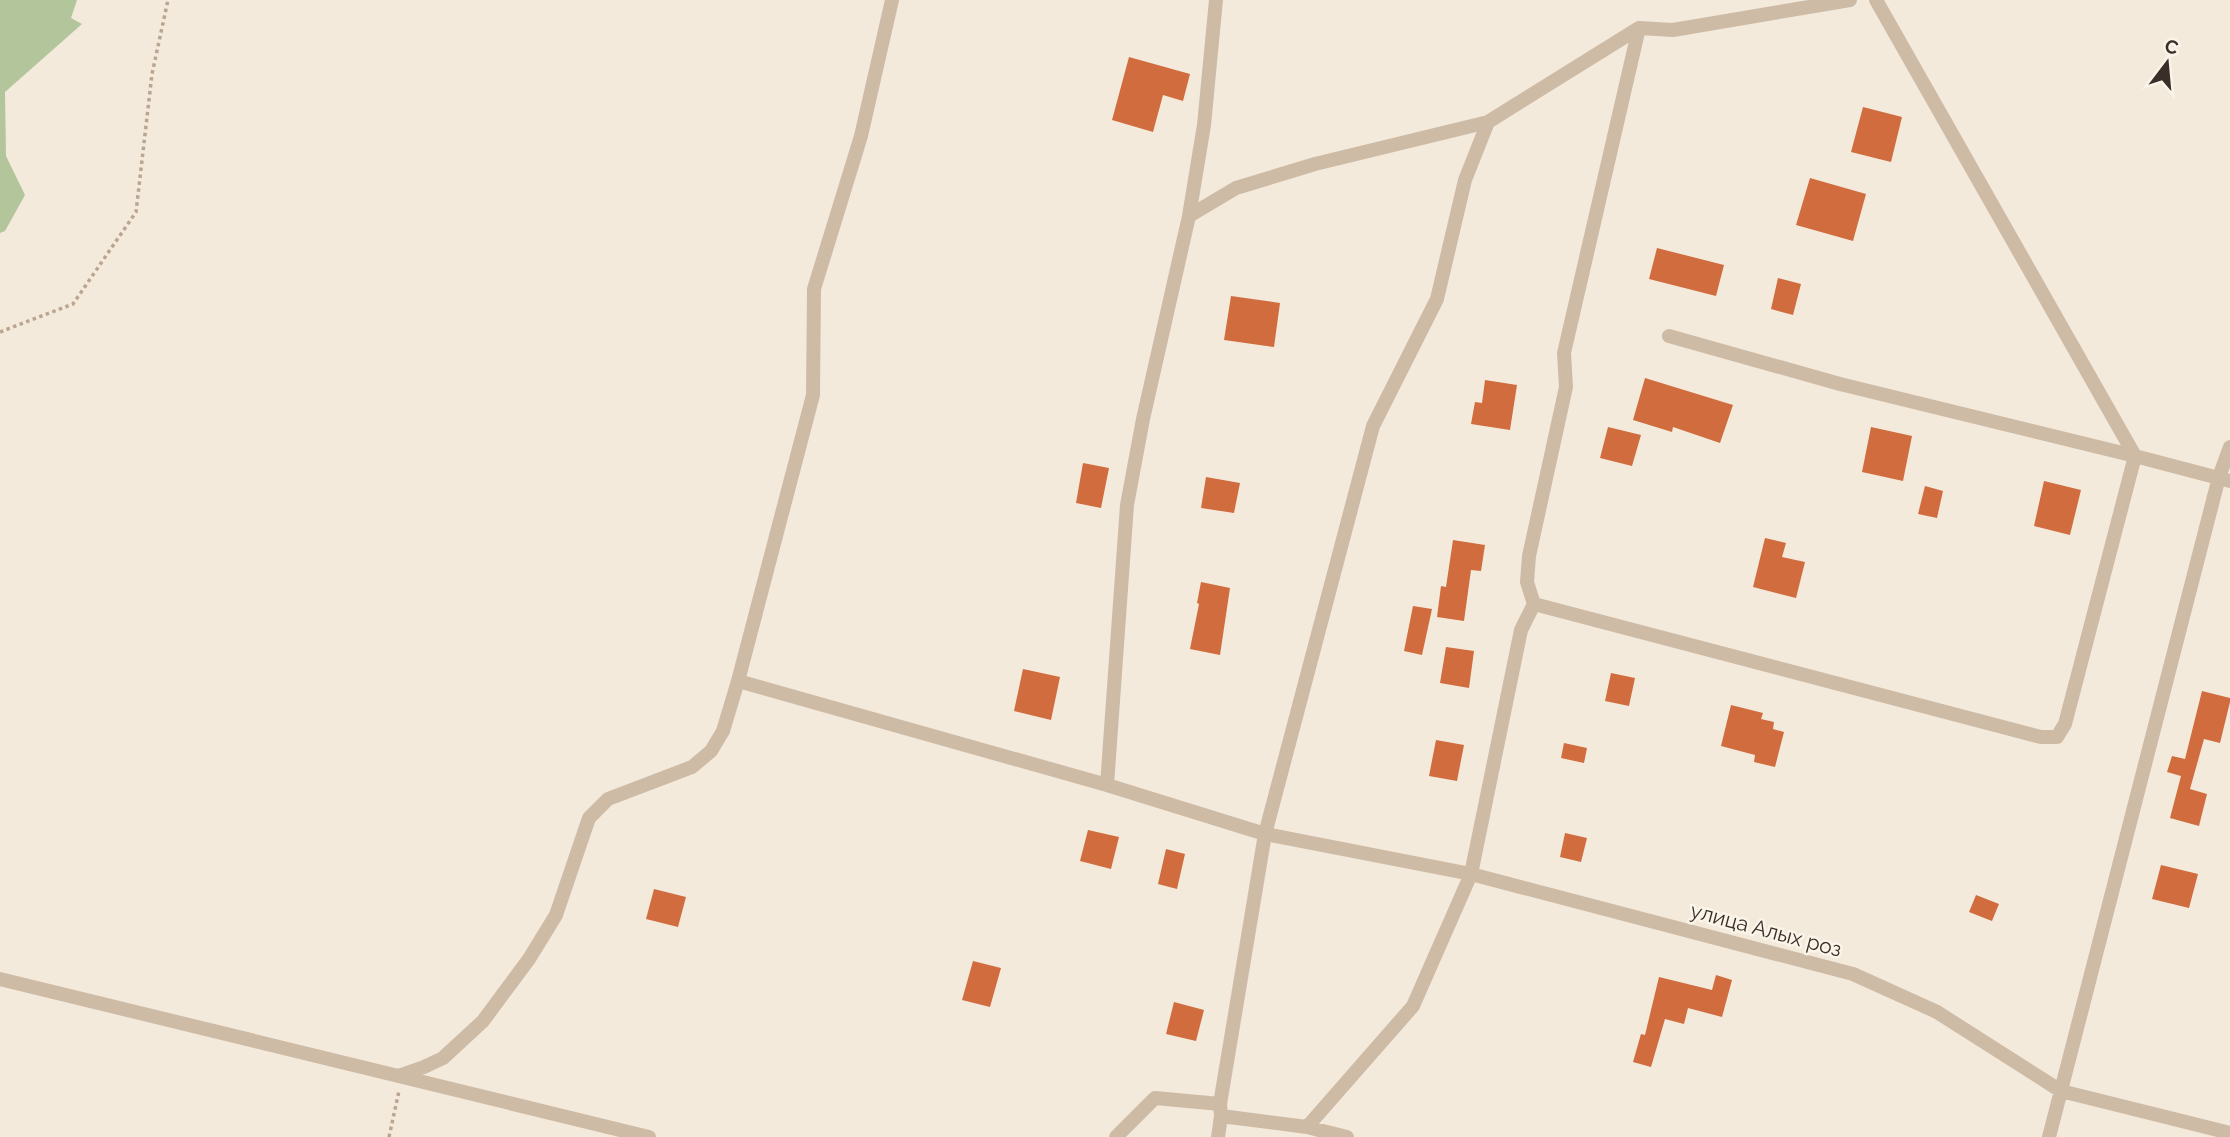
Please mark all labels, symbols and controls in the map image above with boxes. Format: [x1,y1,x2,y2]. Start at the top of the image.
north arrow [2132,28,2202,98]
text: С [2162,34,2181,59]
street label: улица Алых роз [1688,897,1844,962]

